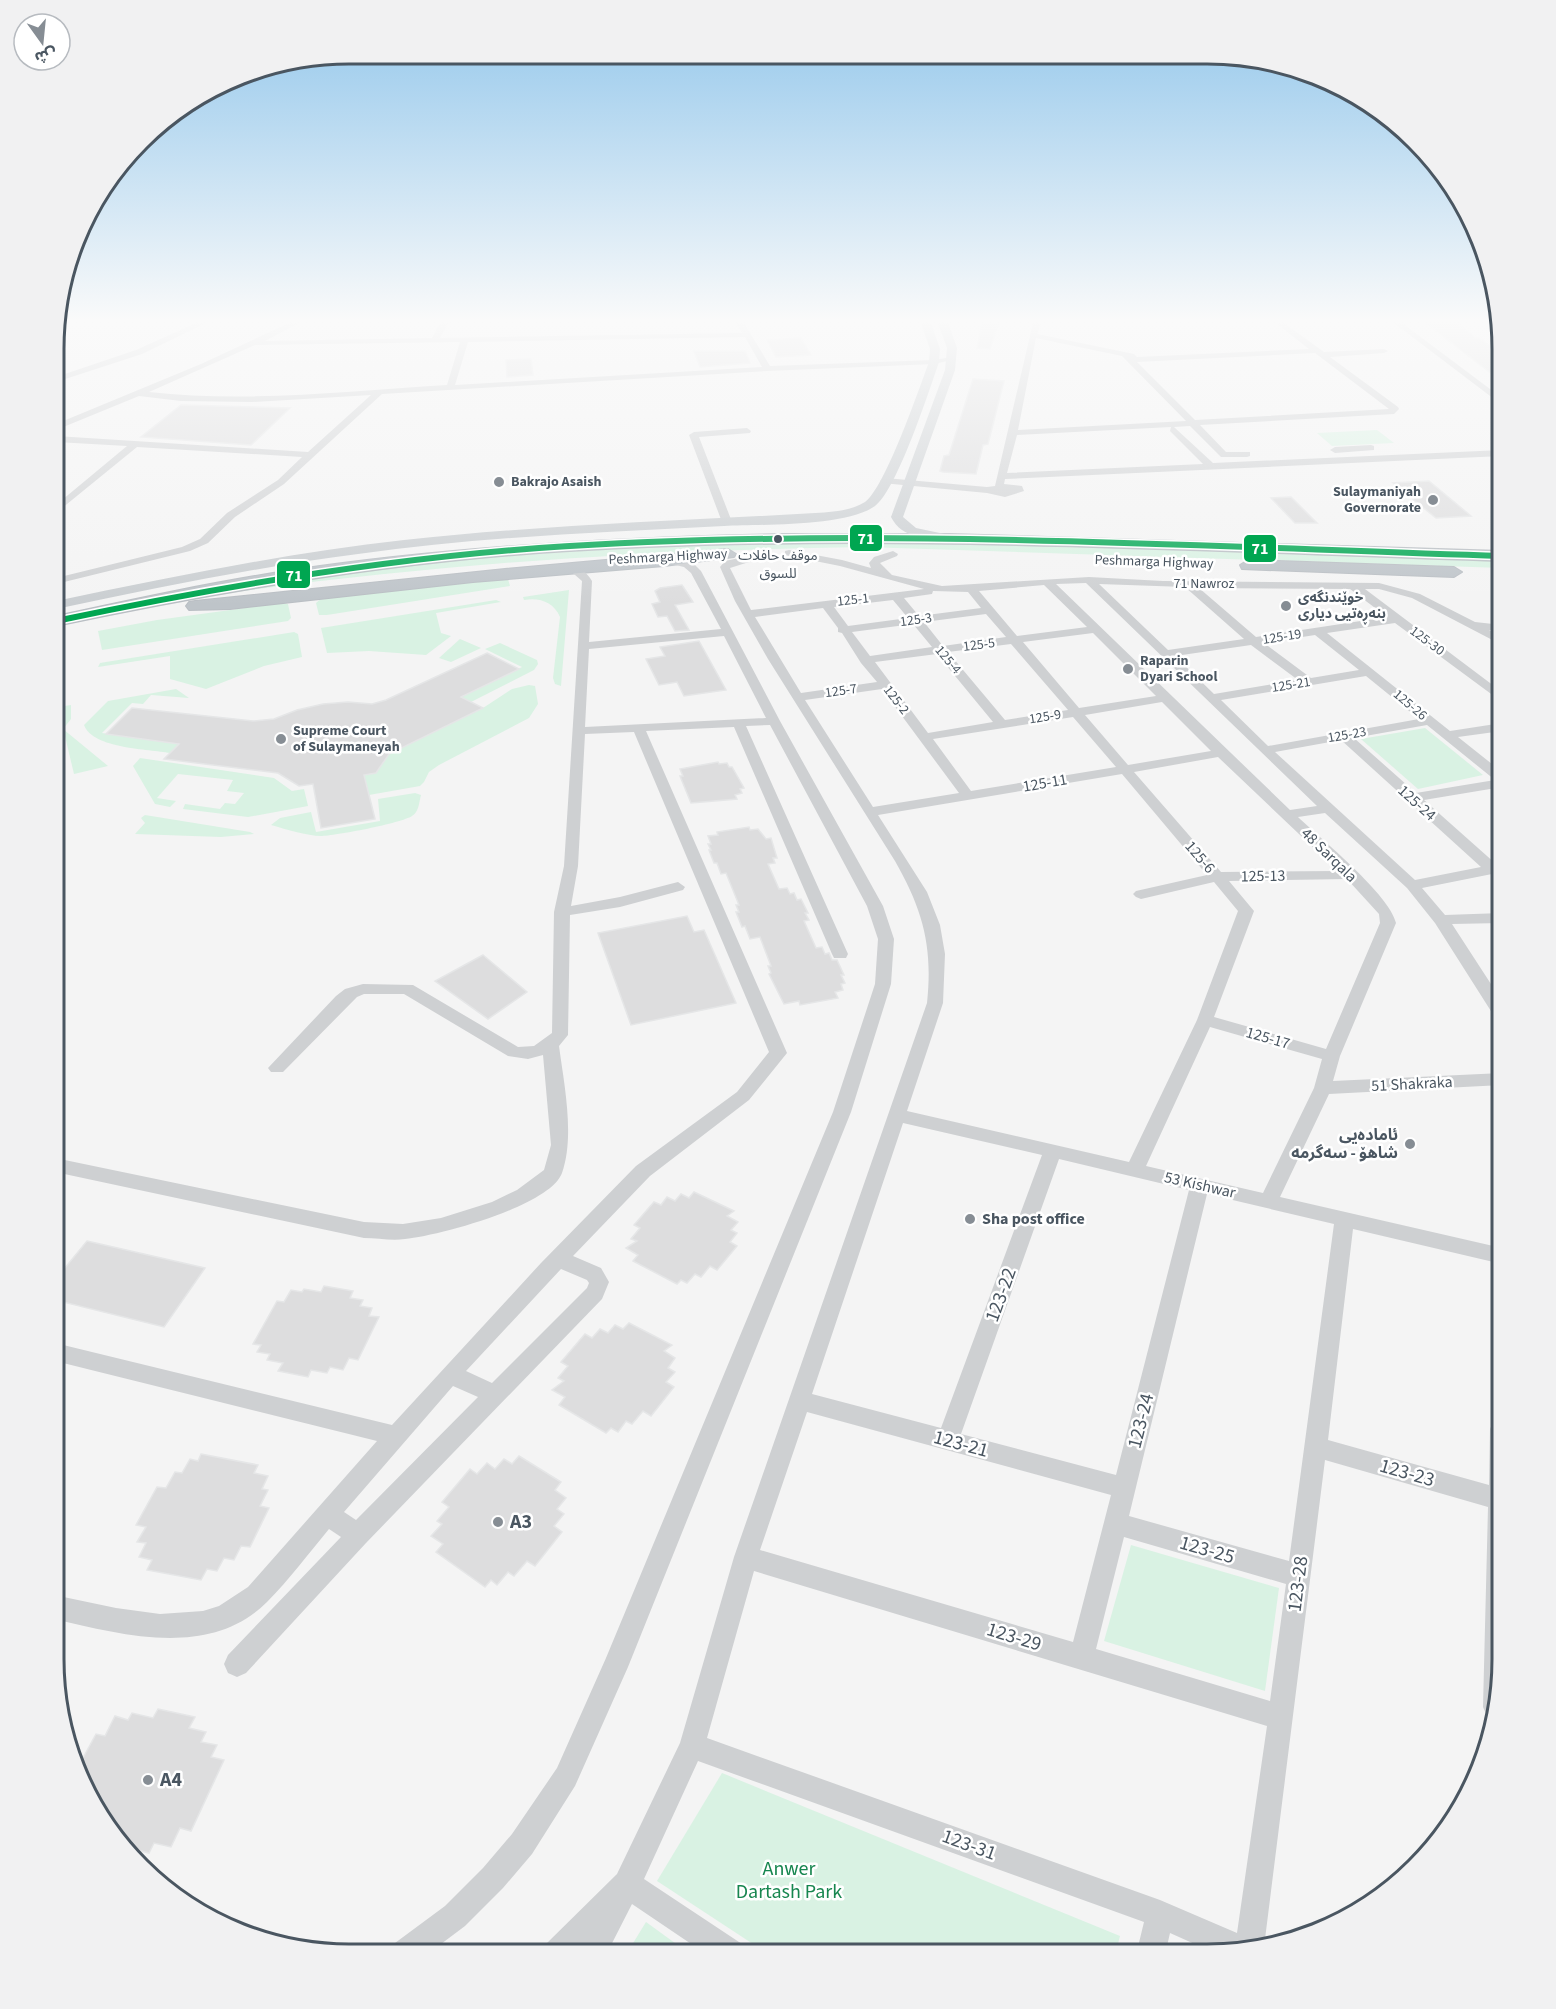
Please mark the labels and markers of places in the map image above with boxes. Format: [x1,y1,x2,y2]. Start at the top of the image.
place label: Bakrajo Asaish [511,472,601,492]
marker: Bakrajo Asaish [492,475,506,489]
place label: Sulaymaniyah Governorate [1333,482,1421,518]
marker: Sulaymaniyah Governorate [1426,493,1440,507]
marker: موقف حافلات للسوق [772,533,784,545]
place label: موقف حافلات للسوق [738,546,818,584]
place label: خوێندنگەی بنەڕەتیی دیاری [1298,588,1386,625]
marker: خوێندنگەی بنەڕەتیی دیاری [1279,599,1293,613]
place label: Raparin Dyari School [1140,651,1217,687]
marker: Raparin Dyari School [1121,662,1135,676]
place label: Supreme Court of Sulaymaneyah [293,721,400,757]
marker: Supreme Court of Sulaymaneyah [274,732,288,746]
place label: ئامادەیی شاهۆ - سەگرمە [1291,1124,1398,1164]
marker: ئامادەیی شاهۆ - سەگرمە [1403,1137,1417,1151]
place label: Sha post office [982,1208,1085,1230]
marker: Sha post office [963,1212,977,1226]
place label: A3 [509,1508,532,1536]
marker: A3 [491,1515,505,1529]
place label: A4 [159,1766,182,1794]
marker: A4 [141,1773,155,1787]

